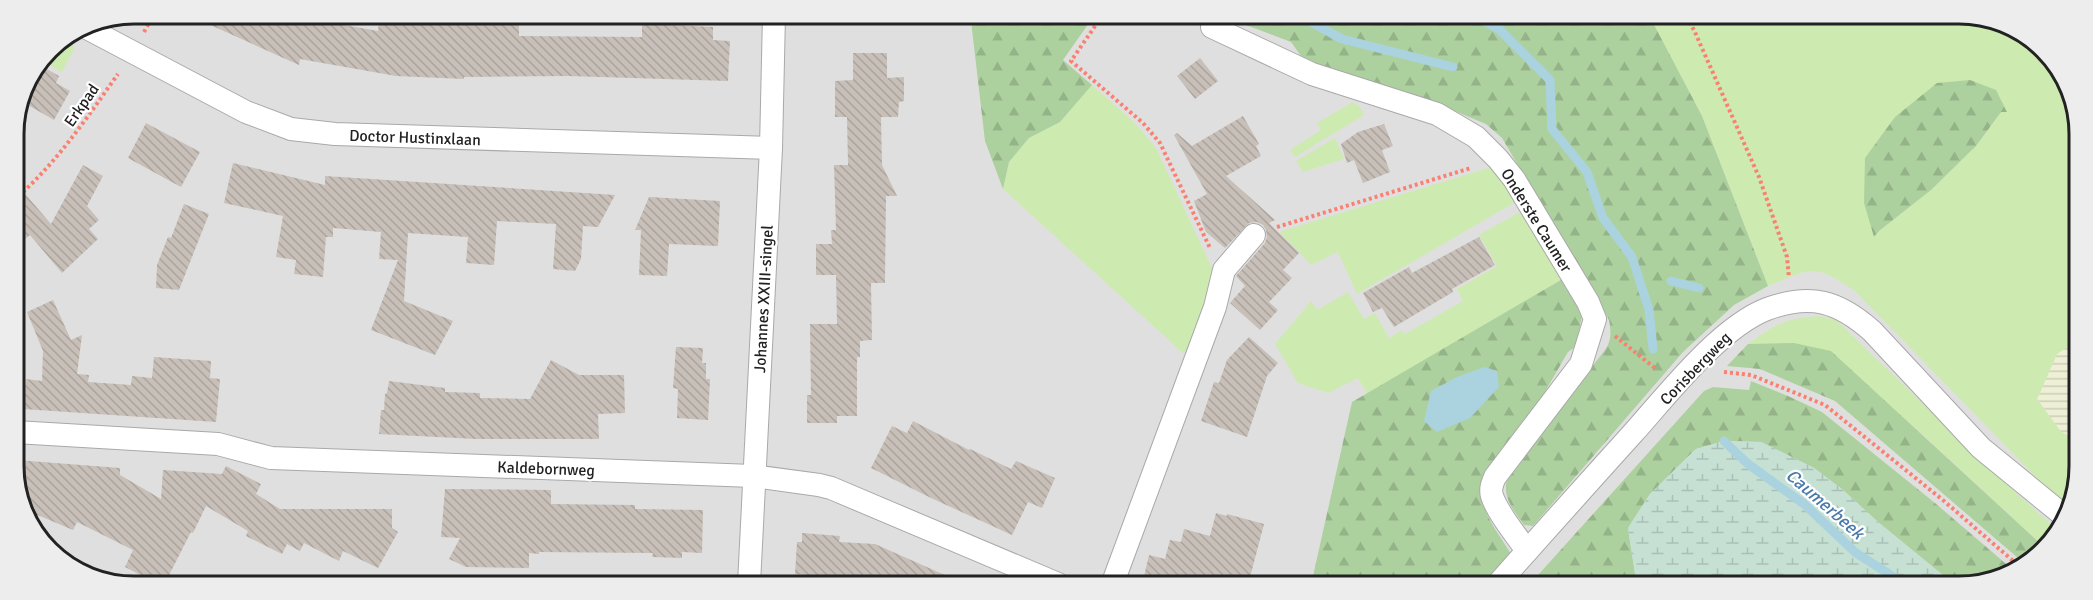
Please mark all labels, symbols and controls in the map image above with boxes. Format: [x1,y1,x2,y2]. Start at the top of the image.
street label: Erkpad [60,80,104,131]
street label: Doctor Hustinxlaan [349,126,481,150]
street label: Onderste Caumer [1496,165,1576,276]
street label: Johannes XXIII-singel [750,224,778,373]
street label: Corisbergweg [1656,328,1735,409]
street label: Kaldebornweg [497,457,595,481]
water label: Caumerbeek [1781,464,1870,545]

